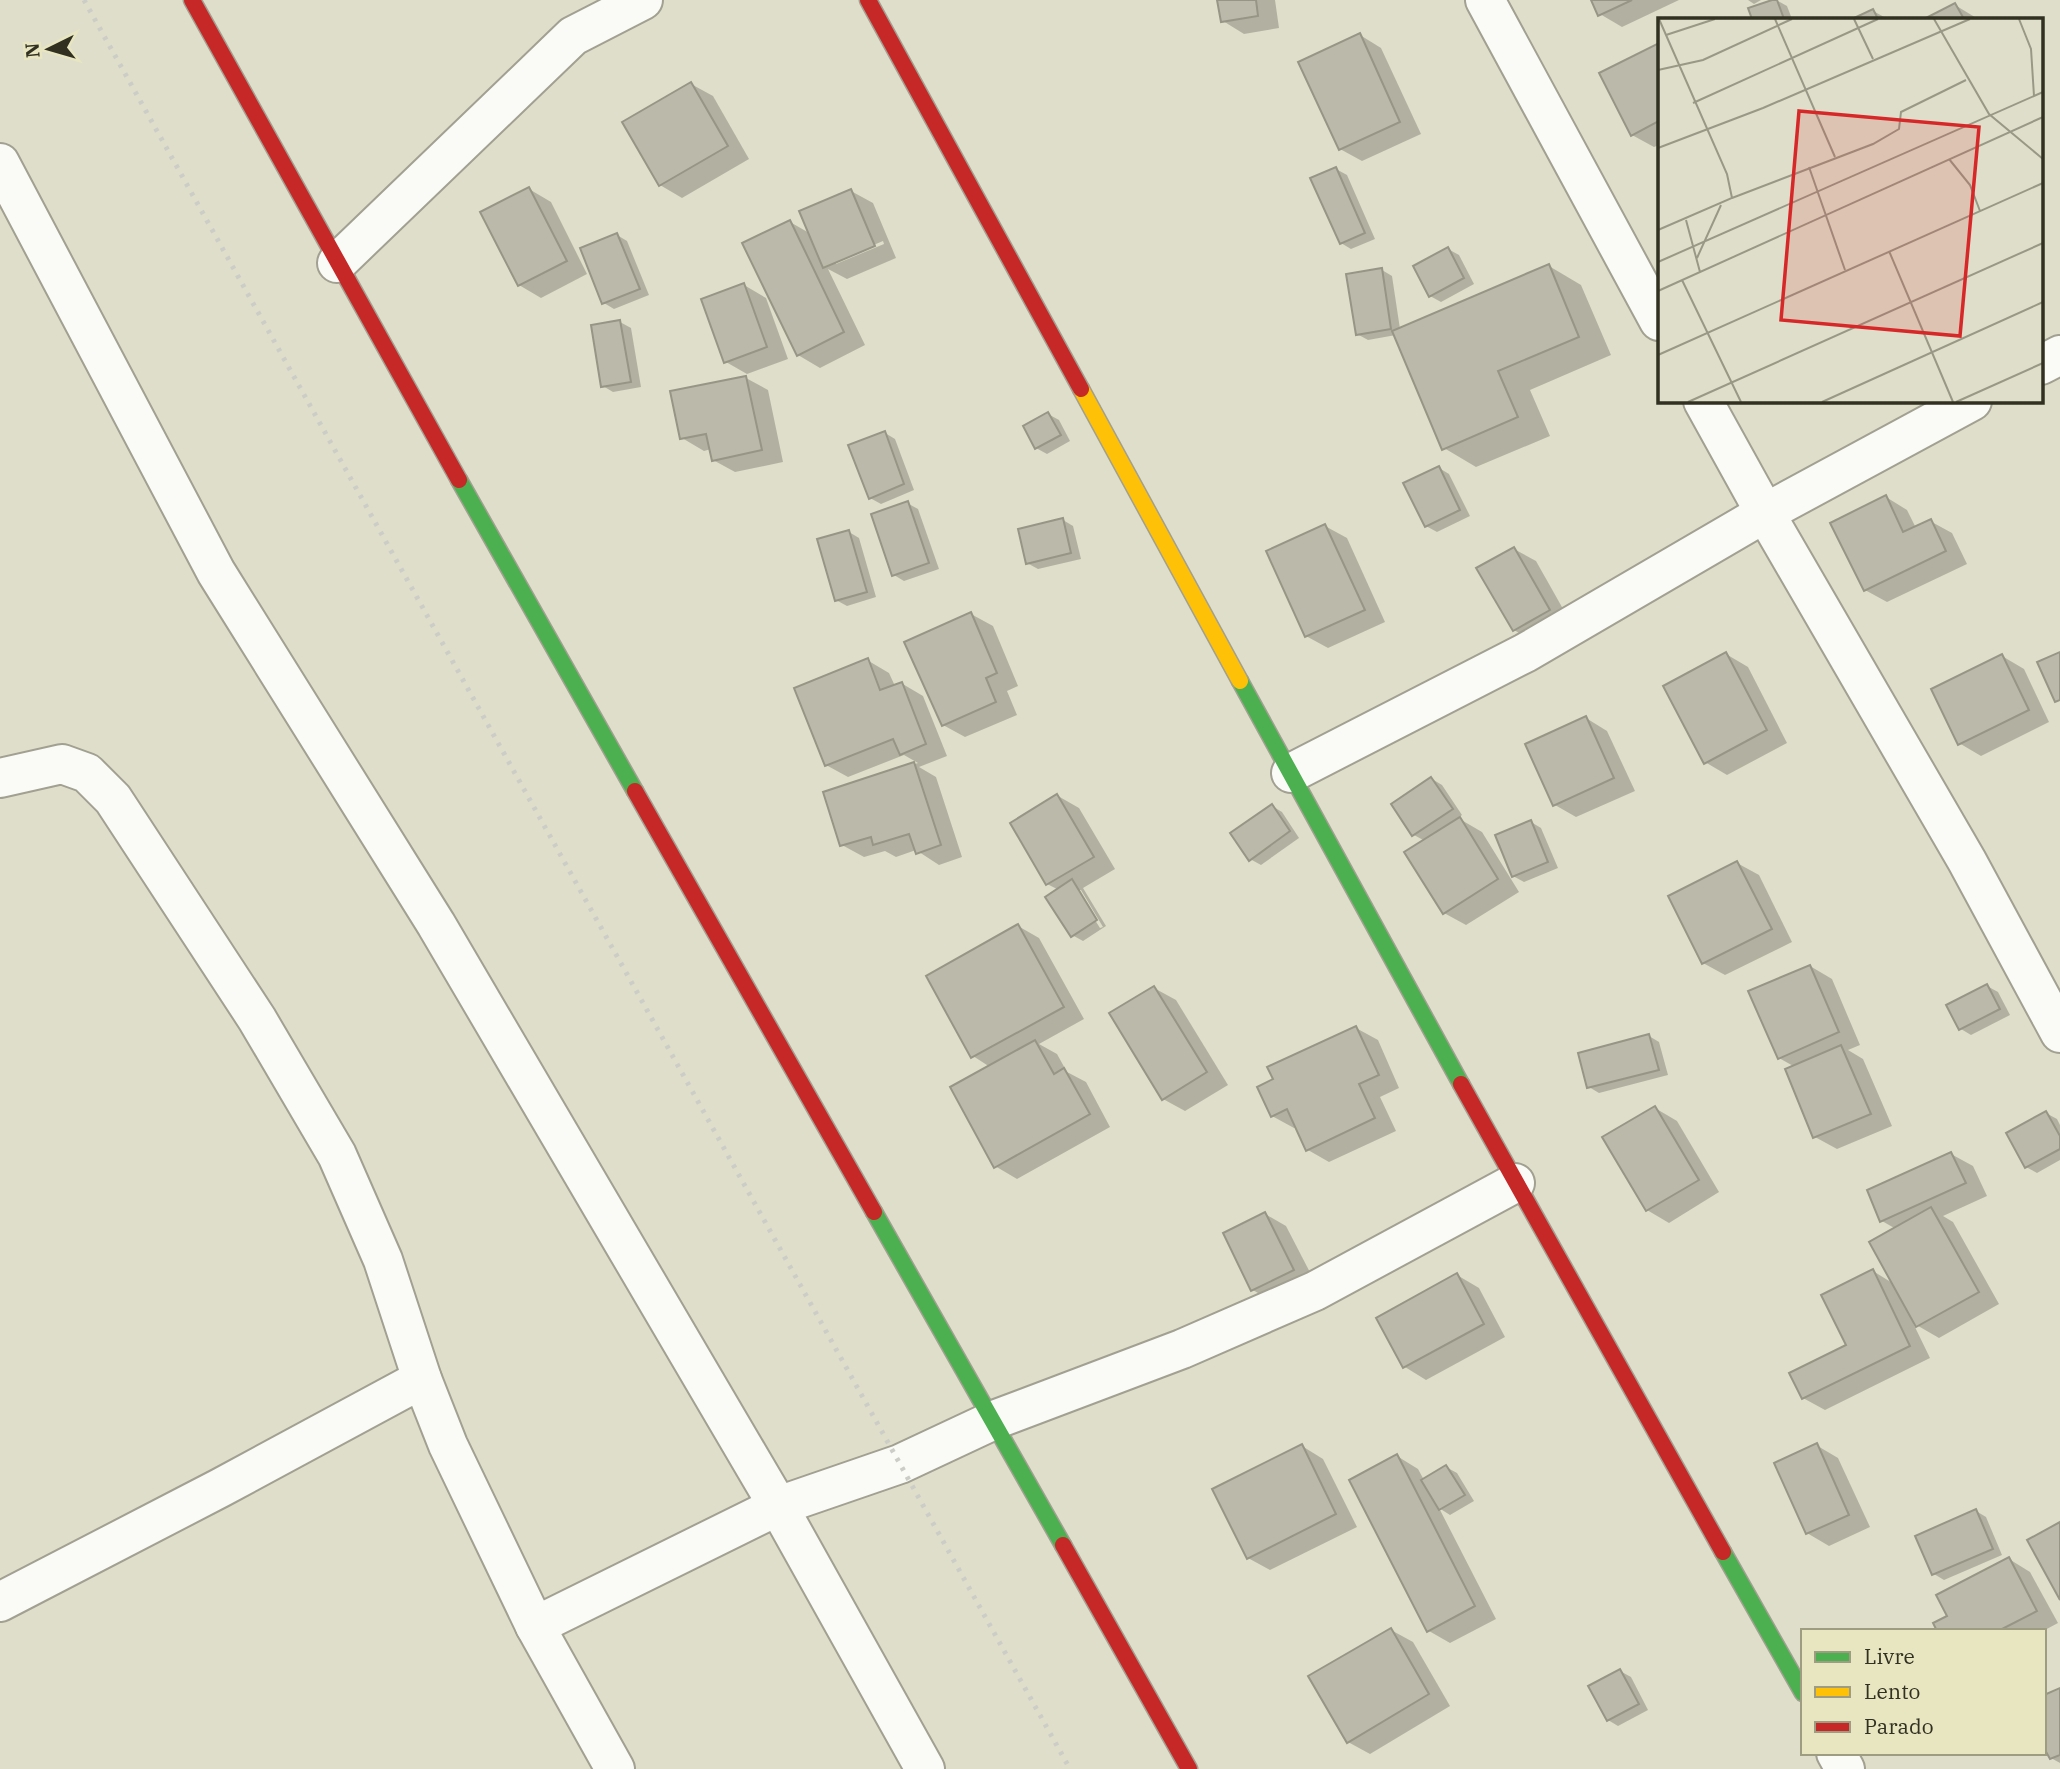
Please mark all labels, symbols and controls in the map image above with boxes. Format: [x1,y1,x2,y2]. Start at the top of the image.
north arrow [14,14,84,84]
inset map [1658,18,2042,402]
text: N [19,42,45,59]
legend [1801,1629,2046,1755]
text: Livre [1864,1642,1915,1670]
text: Lento [1864,1677,1920,1705]
text: Parado [1864,1712,1934,1740]

